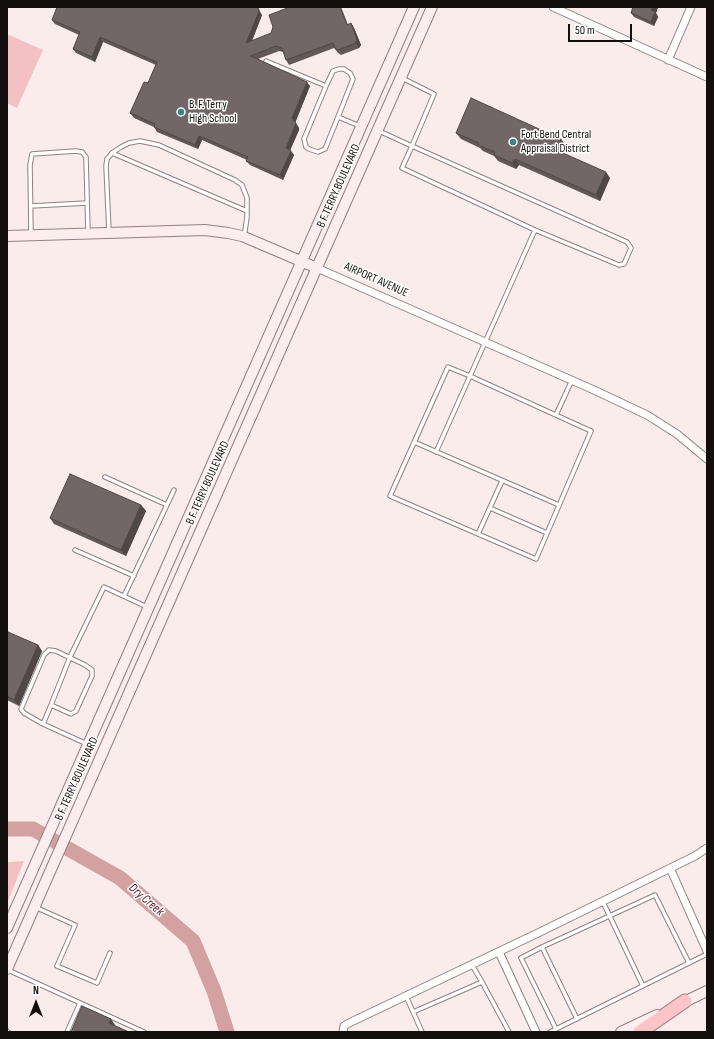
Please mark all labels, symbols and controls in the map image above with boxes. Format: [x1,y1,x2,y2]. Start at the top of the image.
scale bar [570,16,634,42]
text: 50 m [575,23,595,38]
place label: B. F. Terry High School [189,98,236,126]
marker: B. F. Terry High School [176,107,186,117]
place label: Fort Bend Central Appraisal District [521,128,591,156]
marker: Fort Bend Central Appraisal District [508,137,518,147]
street label: B F TERRY BOULEVARD [314,142,364,230]
street label: AIRPORT AVENUE [342,260,410,300]
street label: B F TERRY BOULEVARD [183,439,233,527]
street label: B F TERRY BOULEVARD [52,735,102,823]
water label: Dry Creek [125,880,167,920]
north arrow [16,983,56,1023]
text: N [33,984,39,997]

